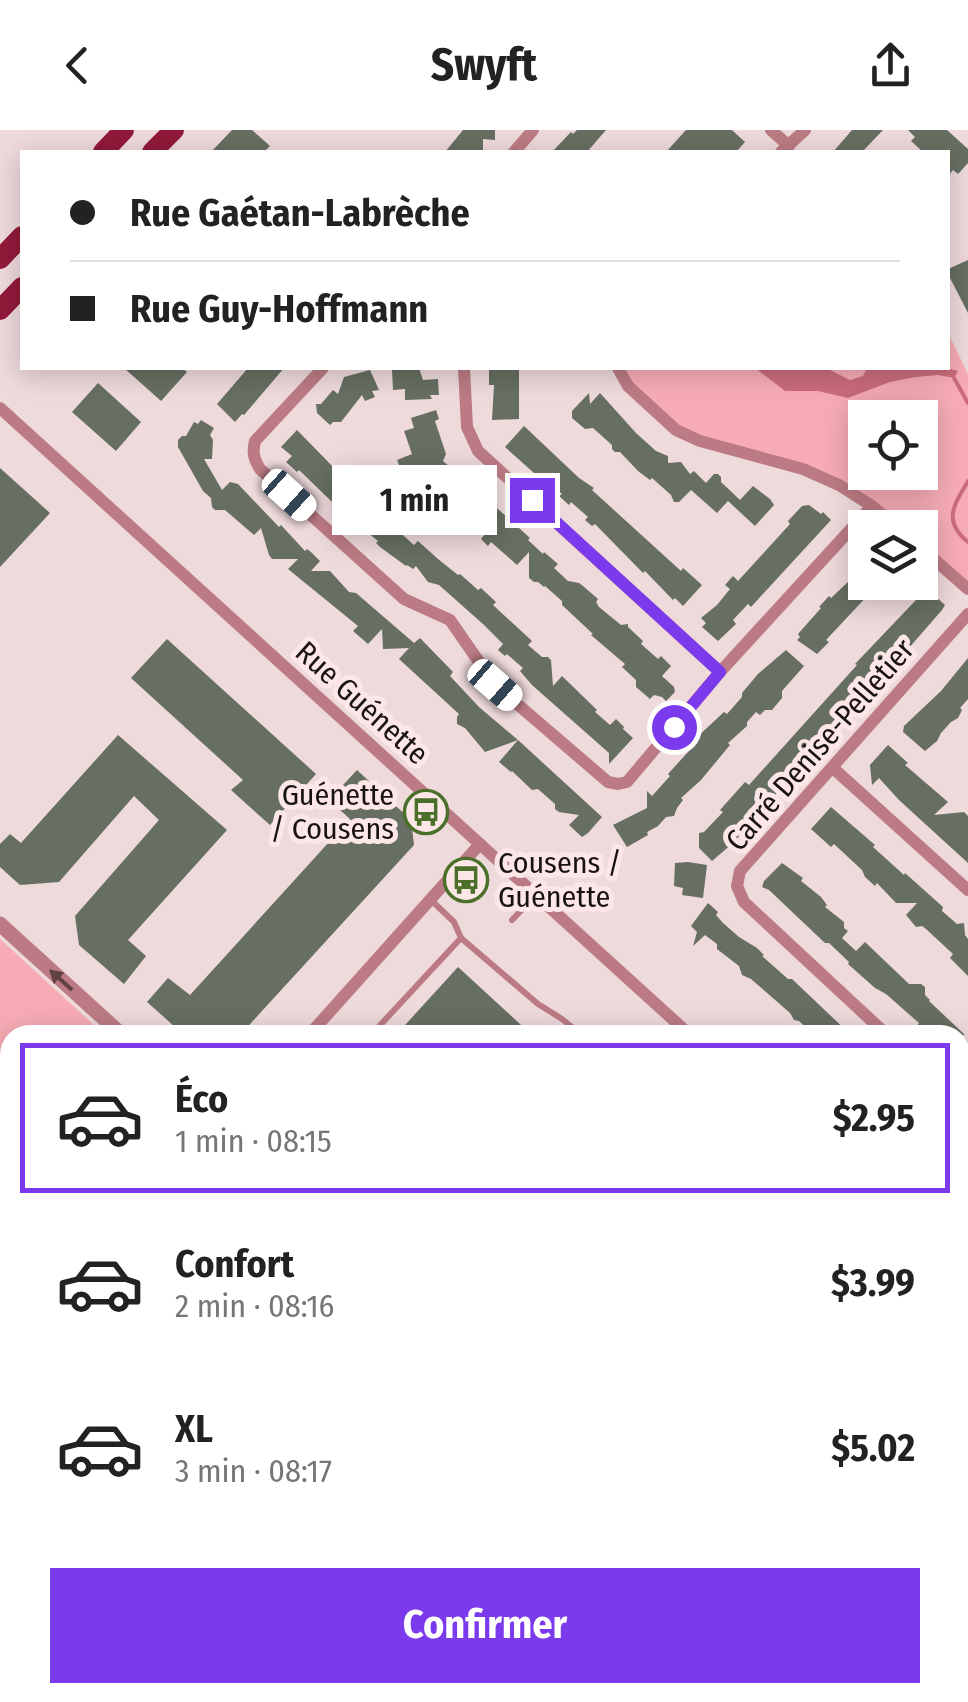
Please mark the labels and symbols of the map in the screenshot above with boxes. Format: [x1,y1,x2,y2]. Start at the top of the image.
car [257,464,321,526]
callout: 1 min [332,465,497,535]
route end [510,478,555,523]
street label: Carré Denise-Pelletier [718,631,922,858]
street label: Rue Guénette [288,634,436,772]
car [463,654,527,716]
route start [652,705,697,750]
place label: Guénette / Cousens [271,777,394,847]
bus stop icon: Guénette / Cousens [403,789,449,835]
place label: Cousens / Guénette [498,845,621,915]
bus stop icon: Cousens / Guénette [443,857,489,903]
one-way arrow [49,969,74,991]

